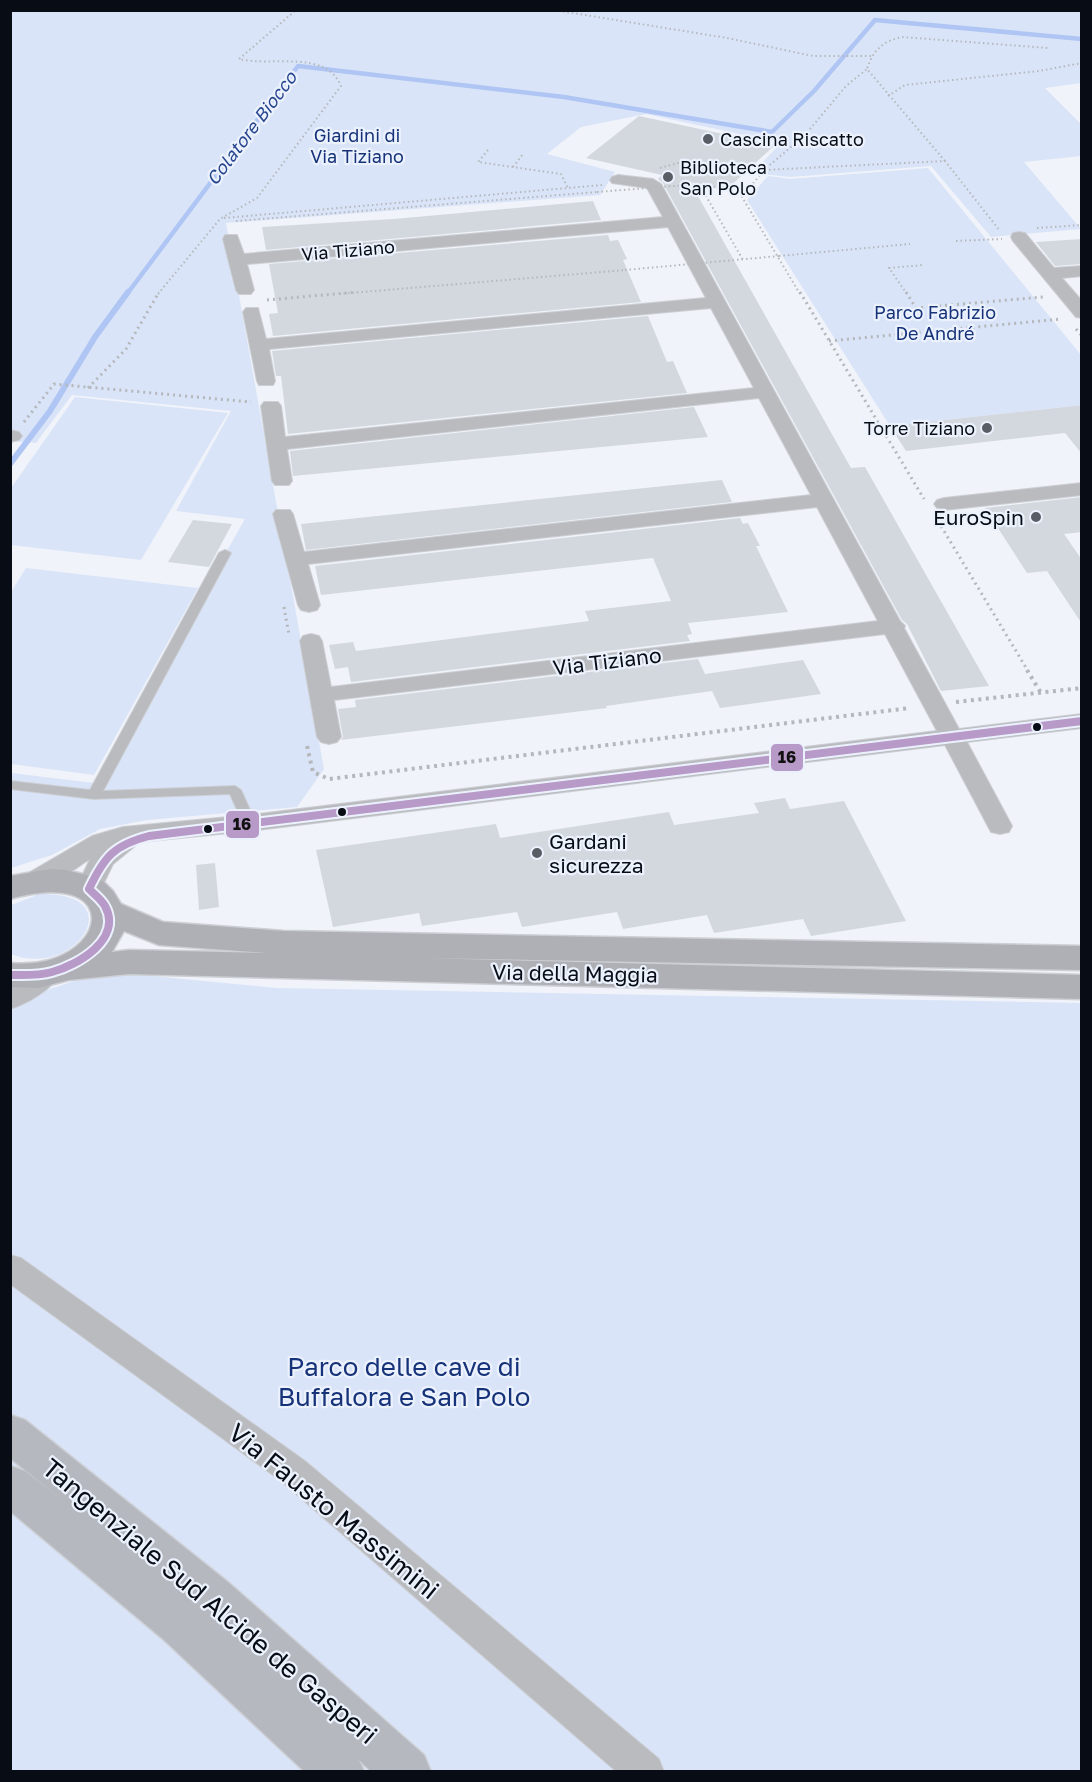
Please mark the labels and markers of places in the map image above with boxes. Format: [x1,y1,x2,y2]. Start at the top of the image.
place label: Cascina Riscatto [720,128,864,150]
marker: Cascina Riscatto [701,132,715,146]
place label: Biblioteca San Polo [680,156,767,199]
marker: Biblioteca San Polo [661,170,675,184]
place label: Torre Tiziano [864,417,975,439]
marker: Torre Tiziano [980,421,994,435]
place label: EuroSpin [933,504,1024,530]
marker: EuroSpin [1029,510,1043,524]
unlabelled marker [1031,721,1043,733]
unlabelled marker [336,806,348,818]
unlabelled marker [202,823,214,835]
place label: Gardani sicurezza [549,828,644,878]
marker: Gardani sicurezza [530,846,544,860]

